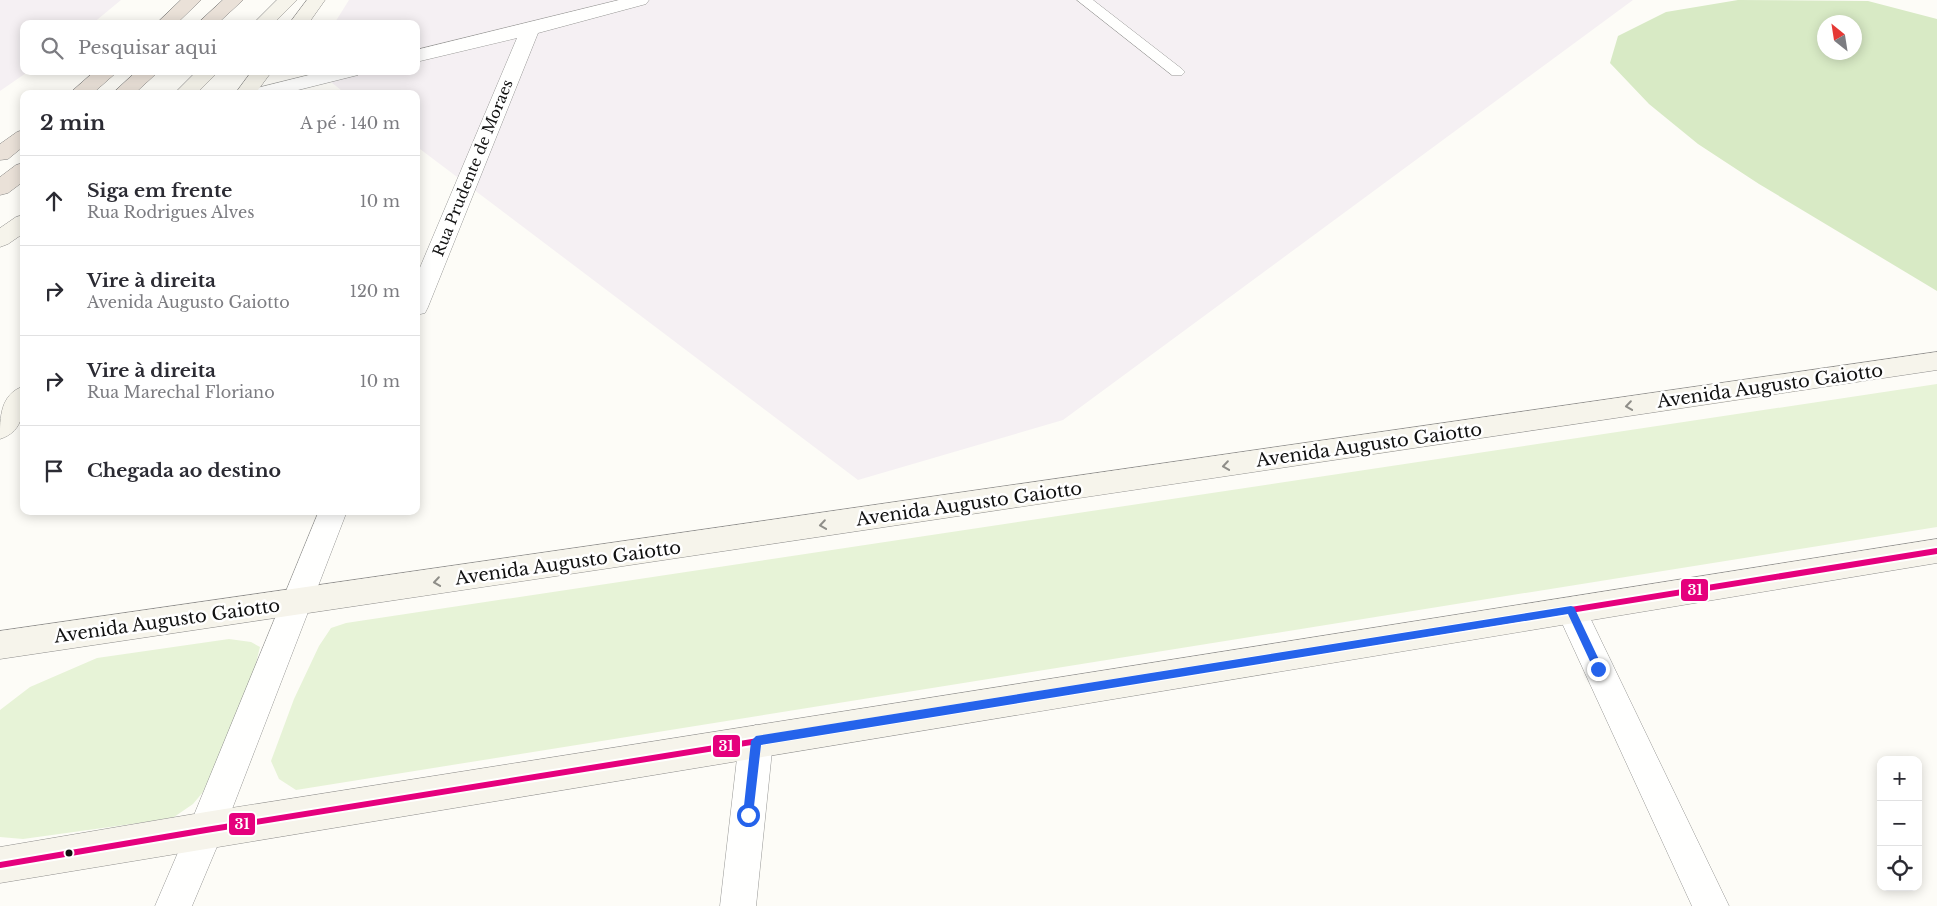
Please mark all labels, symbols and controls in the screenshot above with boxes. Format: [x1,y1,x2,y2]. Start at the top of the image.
north arrow [1817,15,1862,60]
search box [20,20,420,75]
icon: search [38,34,66,62]
text: Pesquisar aqui [78,36,217,59]
street label: Rua Prudente de Moraes [428,76,517,259]
text: 2 min [40,110,105,136]
text: A pé · 140 m [300,113,400,133]
text: Siga em frente [87,179,232,202]
icon: ahead [40,187,68,215]
text: 10 m [360,191,400,211]
text: Rua Rodrigues Alves [87,202,254,222]
text: Vire à direita [87,269,216,292]
icon: right [40,277,68,305]
text: 120 m [350,281,400,301]
text: Avenida Augusto Gaiotto [87,292,290,312]
text: Vire à direita [87,359,216,382]
street label: Avenida Augusto Gaiotto [1655,359,1884,413]
icon: right [40,367,68,395]
text: 10 m [360,371,400,391]
text: Rua Marechal Floriano [87,382,275,402]
one-way arrow [1625,401,1633,411]
street label: Avenida Augusto Gaiotto [1254,418,1483,472]
icon: arrive [40,457,68,485]
text: Chegada ao destino [87,459,281,482]
one-way arrow [1222,460,1230,471]
street label: Avenida Augusto Gaiotto [854,477,1083,531]
one-way arrow [818,520,827,530]
street label: Avenida Augusto Gaiotto [453,536,682,590]
one-way arrow [433,576,441,587]
line badge: 31 [1680,578,1709,602]
text: 31 [1687,581,1703,599]
street label: Avenida Augusto Gaiotto [52,594,281,648]
route end [1587,658,1610,681]
line badge: 31 [712,734,741,758]
text: 31 [718,737,734,755]
map controls [1877,756,1922,891]
button: + [1877,756,1922,801]
button: − [1877,801,1922,846]
route start [737,804,760,827]
line badge: 31 [228,812,256,836]
text: 31 [234,815,250,833]
button: locate [1877,846,1922,891]
unlabelled marker [64,848,74,858]

